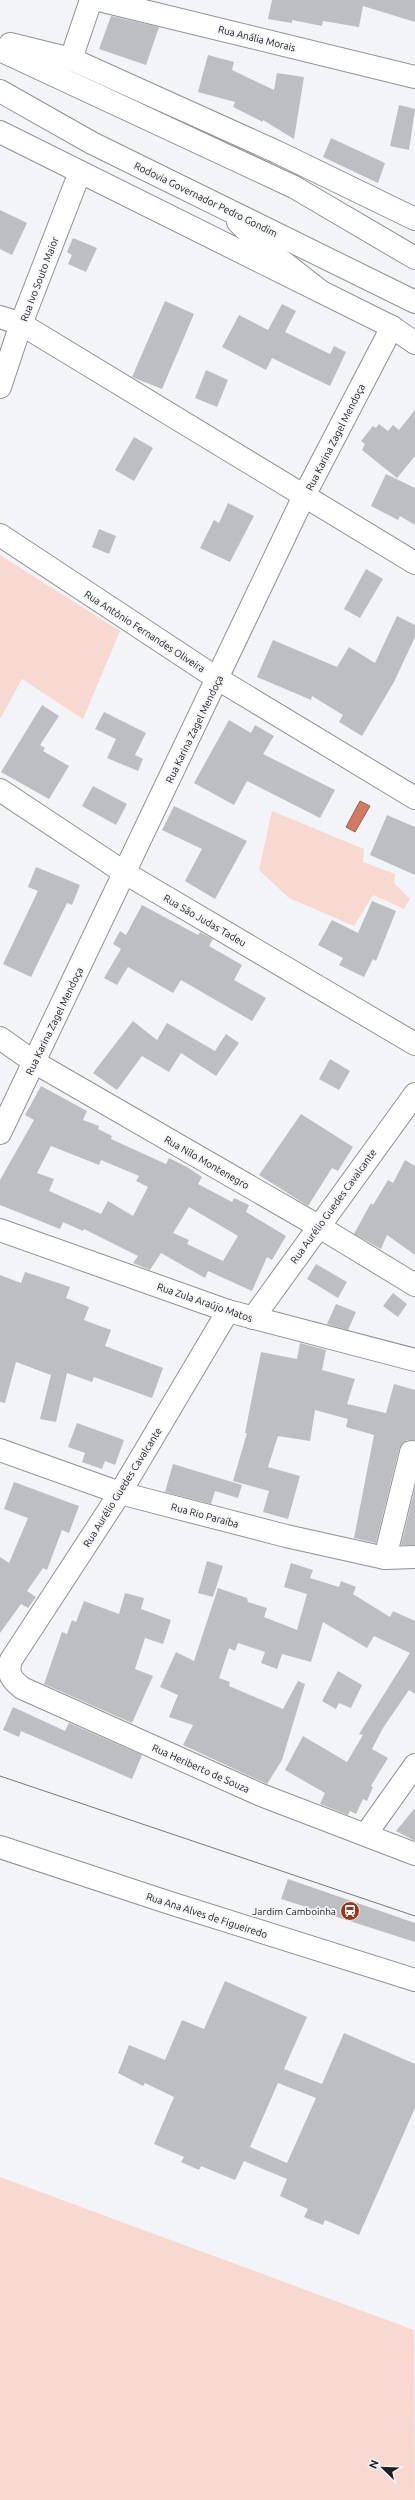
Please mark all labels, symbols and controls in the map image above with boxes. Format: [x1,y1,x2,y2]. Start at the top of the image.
street label: Rua Anália Morais [217,24,297,53]
street label: Rodovia Governador Pedro Gondim [132,160,279,239]
street label: Rua Ivo Souto Maior [18,235,61,323]
street label: Rua Karina Zagel Mendoça [304,382,367,492]
street label: Rua Antônio Fernandes Oliveira [82,588,207,675]
street label: Rua Karina Zagel Mendoça [164,674,225,785]
street label: Rua São Judas Tadeu [161,892,248,949]
street label: Rua Karina Zagel Mendoça [24,966,85,1077]
street label: Rua Nilo Montenegro [162,1134,251,1191]
street label: Rua Aurélio Guedes Cavalcante [288,1147,379,1266]
street label: Rua Zula Araújo Matos [156,1281,254,1324]
street label: Rua Aurélio Guedes Cavalcante [81,1426,164,1549]
street label: Rua Rio Paraíba [170,1501,240,1530]
street label: Rua Heriberto de Souza [150,1742,251,1795]
street label: Rua Ana Alves de Figueiredo [145,1891,269,1940]
station icon: Jardim Camboinha [339,1900,361,1922]
place label: Jardim Camboinha [252,1906,336,1917]
north arrow [363,2448,403,2488]
text: N [367,2458,381,2470]

